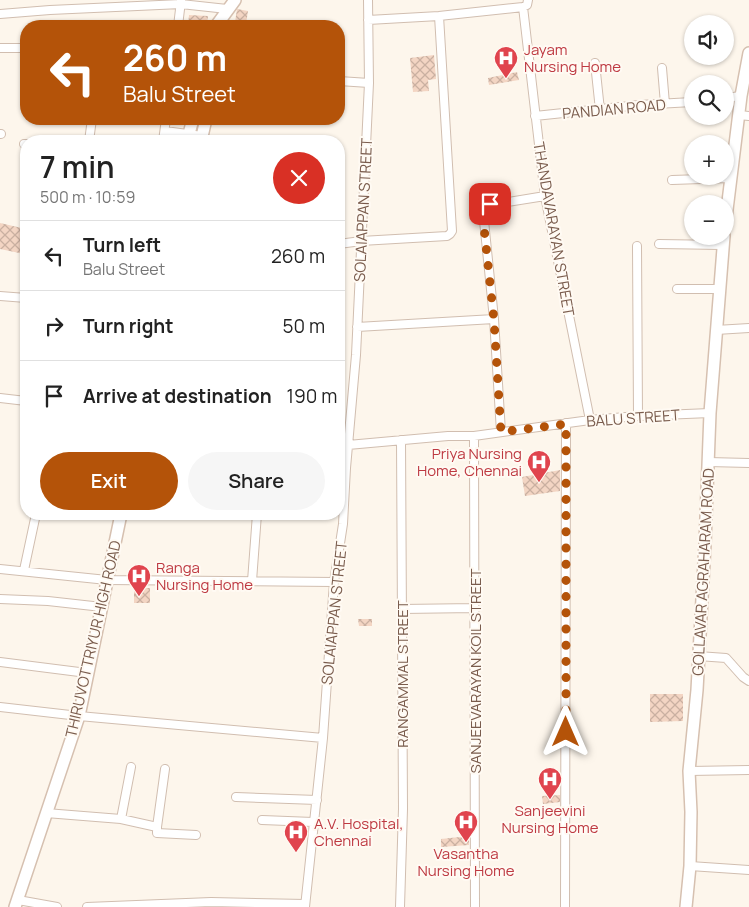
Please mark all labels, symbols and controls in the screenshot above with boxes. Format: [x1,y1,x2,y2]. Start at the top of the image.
map controls [684,15,734,245]
button: sound [684,15,734,65]
text: 260 m [123,34,227,82]
place label: Jayam Nursing Home [524,39,621,77]
icon: left [40,40,105,105]
hospital icon: Jayam Nursing Home [493,45,519,79]
button: search [684,75,734,125]
text: Balu Street [123,79,236,109]
street label: PANDIAN ROAD [561,94,667,124]
button: + [684,135,734,185]
street label: SOLAIAPPAN STREET [349,137,377,283]
street label: THANDAVARAYAN STREET [528,140,580,318]
text: 7 min [40,146,115,187]
button: close [273,152,325,204]
pin [469,183,511,225]
text: 500 m · 10:59 [40,186,136,208]
icon: arrive [476,190,504,218]
button: − [684,195,734,245]
text: Turn left [83,232,161,258]
icon: left [40,242,68,270]
text: 260 m [271,243,325,269]
text: Balu Street [83,258,165,280]
icon: right [40,312,68,340]
text: Turn right [83,313,173,339]
text: 50 m [283,313,325,339]
icon: arrive [40,382,68,410]
text: Arrive at destination [83,383,272,409]
text: 190 m [287,383,337,409]
street label: BALU STREET [586,404,680,432]
place label: Priya Nursing Home, Chennai [417,443,522,481]
hospital icon: Priya Nursing Home, Chennai [526,449,552,483]
button: Exit [40,452,178,510]
button: Share [188,452,325,510]
street label: GOLLAVAR AGRAHARAM ROAD [687,468,719,676]
street label: THIRUVOTTRIYUR HIGH ROAD [60,538,126,740]
street label: SOLAIAPPAN STREET [316,540,352,686]
place label: Ranga Nursing Home [156,557,253,595]
hospital icon: Ranga Nursing Home [126,563,152,597]
street label: SANJEEVARAYAN KOIL STREET [465,568,486,774]
street label: RANGAMMAL STREET [392,600,413,748]
position arrow [539,705,591,757]
hospital icon: Sanjeevini Nursing Home [537,766,563,800]
place label: Sanjeevini Nursing Home [501,800,599,838]
hospital icon: Vasantha Nursing Home [453,809,479,843]
place label: A.V. Hospital, Chennai [314,813,403,851]
hospital icon: A.V. Hospital, Chennai [283,819,309,853]
place label: Vasantha Nursing Home [417,843,515,881]

